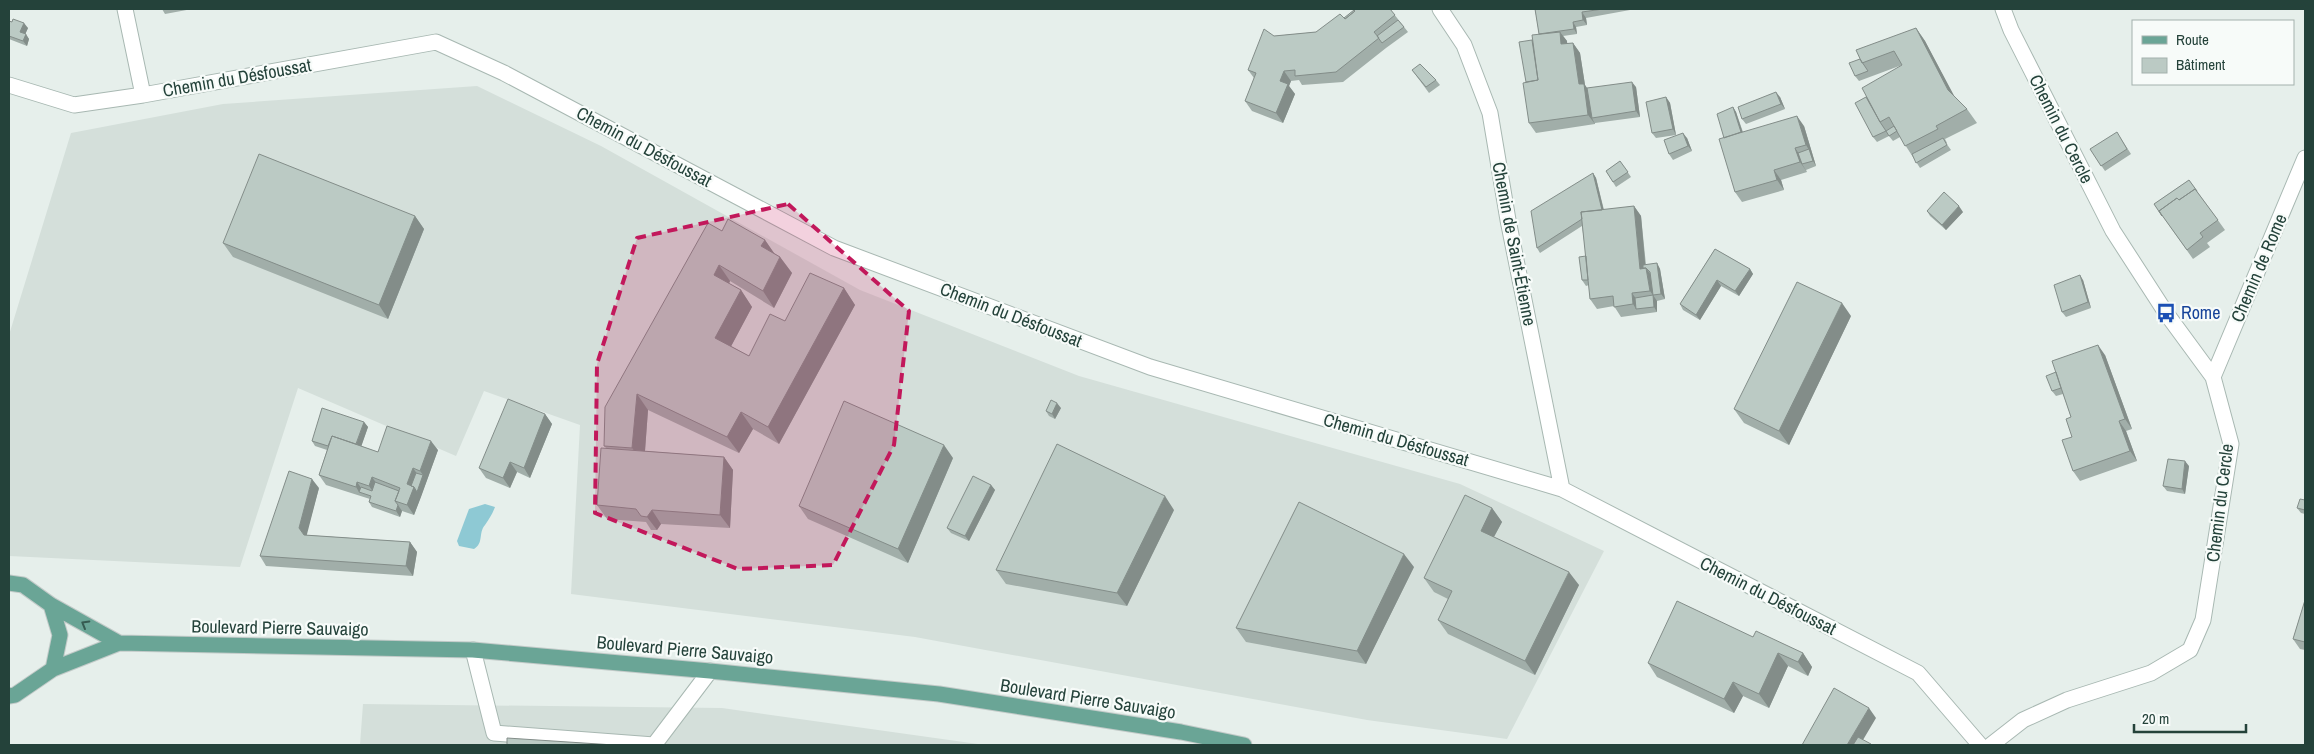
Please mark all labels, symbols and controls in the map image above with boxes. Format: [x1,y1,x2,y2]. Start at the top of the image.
legend [2132,20,2294,85]
text: Route [2176,29,2209,50]
street label: Chemin du Désfoussat [161,52,313,103]
text: Bâtiment [2176,54,2226,75]
street label: Chemin du Cercle [2023,70,2100,187]
street label: Chemin du Désfoussat [572,100,716,193]
street label: Chemin de Saint-Étienne [1486,160,1543,328]
street label: Chemin de Rome [2224,210,2293,326]
street label: Chemin du Désfoussat [937,276,1086,353]
place label: Rome [2181,300,2220,325]
bus stop icon: Rome [2155,302,2177,324]
street label: Chemin du Désfoussat [1321,407,1472,472]
street label: Chemin du Cercle [2200,442,2239,563]
street label: Chemin du Désfoussat [1696,550,1841,641]
street label: Boulevard Pierre Sauvaigo [191,613,369,642]
one-way arrow [81,620,90,630]
street label: Boulevard Pierre Sauvaigo [596,629,774,670]
street label: Boulevard Pierre Sauvaigo [999,672,1178,725]
scale bar [2134,702,2246,734]
text: 20 m [2142,708,2169,729]

